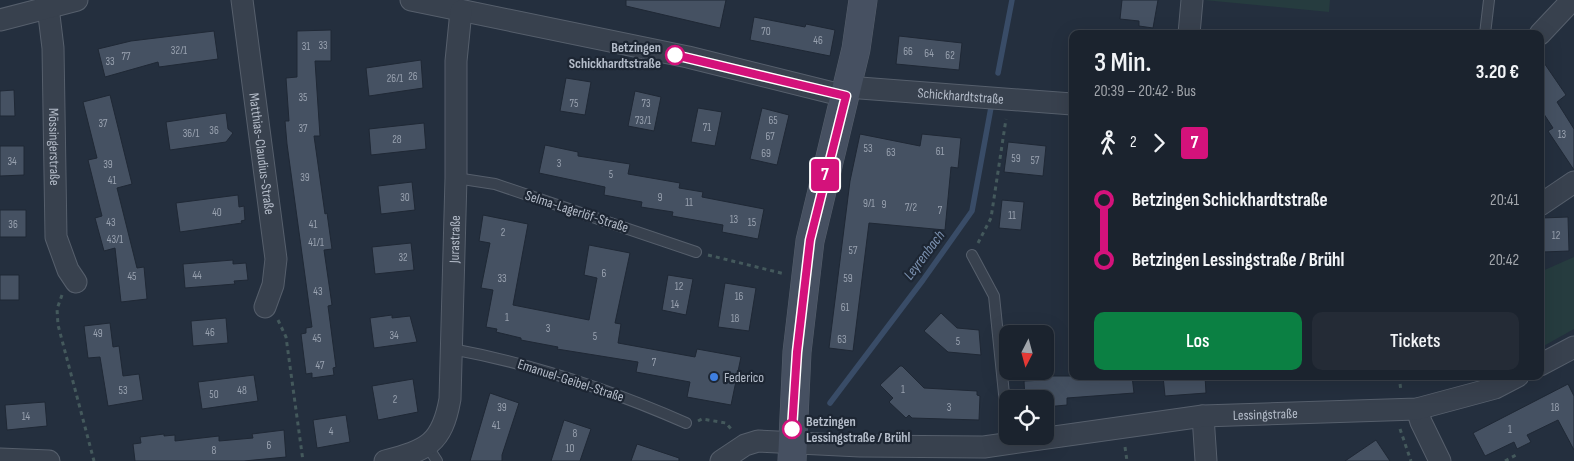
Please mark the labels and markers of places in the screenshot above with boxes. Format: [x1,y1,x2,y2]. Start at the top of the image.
place label: Betzingen Schickhardtstraße [569,39,661,72]
marker: Betzingen Schickhardtstraße [665,45,685,65]
place label: Federico [724,369,764,386]
marker: Federico [708,371,720,383]
place label: Betzingen Lessingstraße / Brühl [806,413,911,446]
marker: Betzingen Lessingstraße / Brühl [782,419,802,439]

